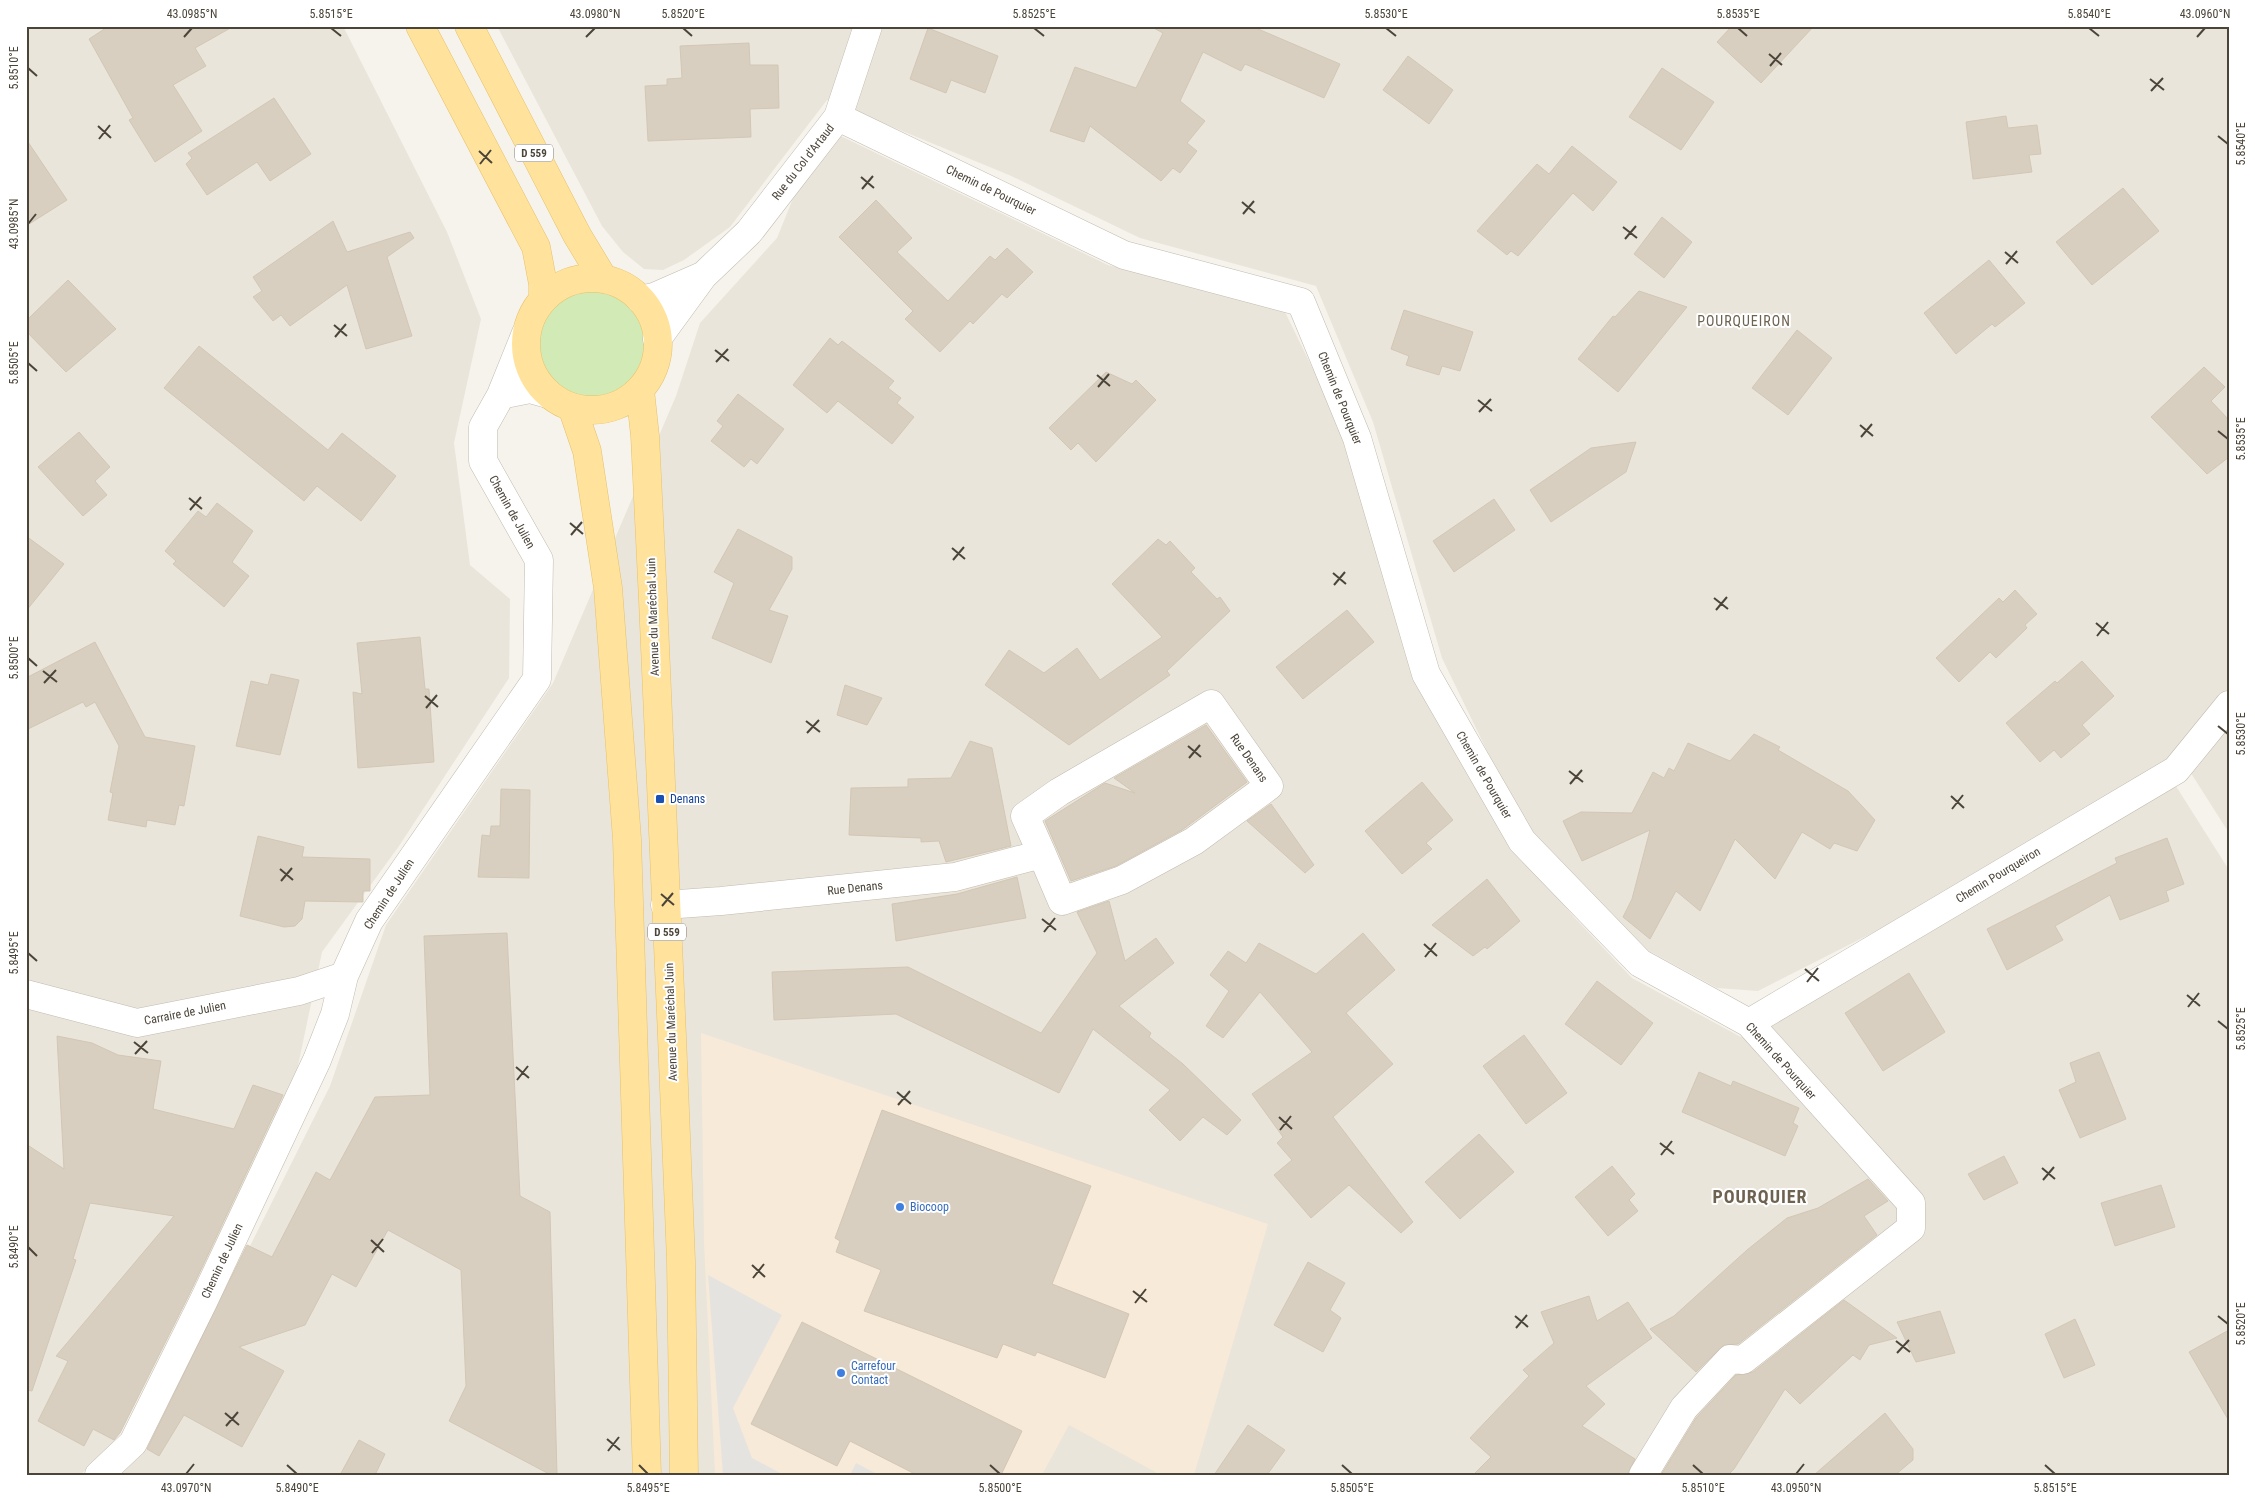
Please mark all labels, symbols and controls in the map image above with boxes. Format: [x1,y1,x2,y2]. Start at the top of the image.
text: 43.0985°N [167,7,217,21]
text: 5.8515°E [309,7,353,21]
text: 43.0980°N [570,7,620,21]
text: 5.8520°E [661,7,705,21]
text: 5.8525°E [1012,7,1056,21]
text: 5.8530°E [1364,7,1408,21]
text: 5.8535°E [1716,7,1760,21]
text: 5.8540°E [2067,7,2111,21]
text: 43.0960°N [2180,7,2230,21]
text: 5.8510°E [7,46,21,90]
street label: Rue du Col d'Artaud [769,121,837,203]
text: 5.8540°E [2234,122,2248,166]
road number: D 559 [515,144,553,162]
street label: Chemin de Pourquier [944,162,1039,218]
text: 43.0985°N [7,199,21,249]
district label: POURQUEIRON [1697,313,1791,329]
text: 5.8505°E [7,341,21,385]
street label: Chemin de Pourquier [1315,350,1365,447]
text: 5.8535°E [2234,417,2248,461]
street label: Chemin de Julien [486,473,538,551]
street label: Avenue du Maréchal Juin [644,557,662,676]
text: 5.8500°E [7,636,21,680]
text: 5.8530°E [2234,712,2248,756]
street label: Chemin de Pourquier [1453,729,1515,822]
street label: Rue Denans [1227,731,1271,785]
place label: Denans [670,792,705,806]
marker: Denans [654,793,666,805]
street label: Chemin Pourqueiron [1953,844,2043,906]
street label: Chemin de Julien [361,856,417,932]
street label: Rue Denans [826,878,884,898]
road number: D 559 [648,924,686,940]
text: 5.8495°E [7,931,21,975]
street label: Avenue du Maréchal Juin [662,962,680,1081]
street label: Carraire de Julien [143,998,227,1028]
text: 5.8525°E [2234,1007,2248,1051]
street label: Chemin de Pourquier [1743,1020,1819,1103]
district label: POURQUIER [1712,1186,1808,1207]
place label: Biocoop [910,1200,949,1214]
marker: Biocoop [894,1201,906,1213]
street label: Chemin de Julien [198,1221,246,1301]
text: 5.8490°E [7,1225,21,1269]
text: 5.8520°E [2234,1302,2248,1346]
place label: Carrefour Contact [851,1359,896,1387]
marker: Carrefour Contact [835,1367,847,1379]
text: 43.0970°N [161,1481,211,1495]
text: 5.8490°E [275,1481,319,1495]
text: 5.8495°E [626,1481,670,1495]
text: 5.8500°E [978,1481,1022,1495]
text: 5.8505°E [1330,1481,1374,1495]
text: 5.8510°E [1681,1481,1725,1495]
text: 43.0950°N [1771,1481,1821,1495]
text: 5.8515°E [2033,1481,2077,1495]

